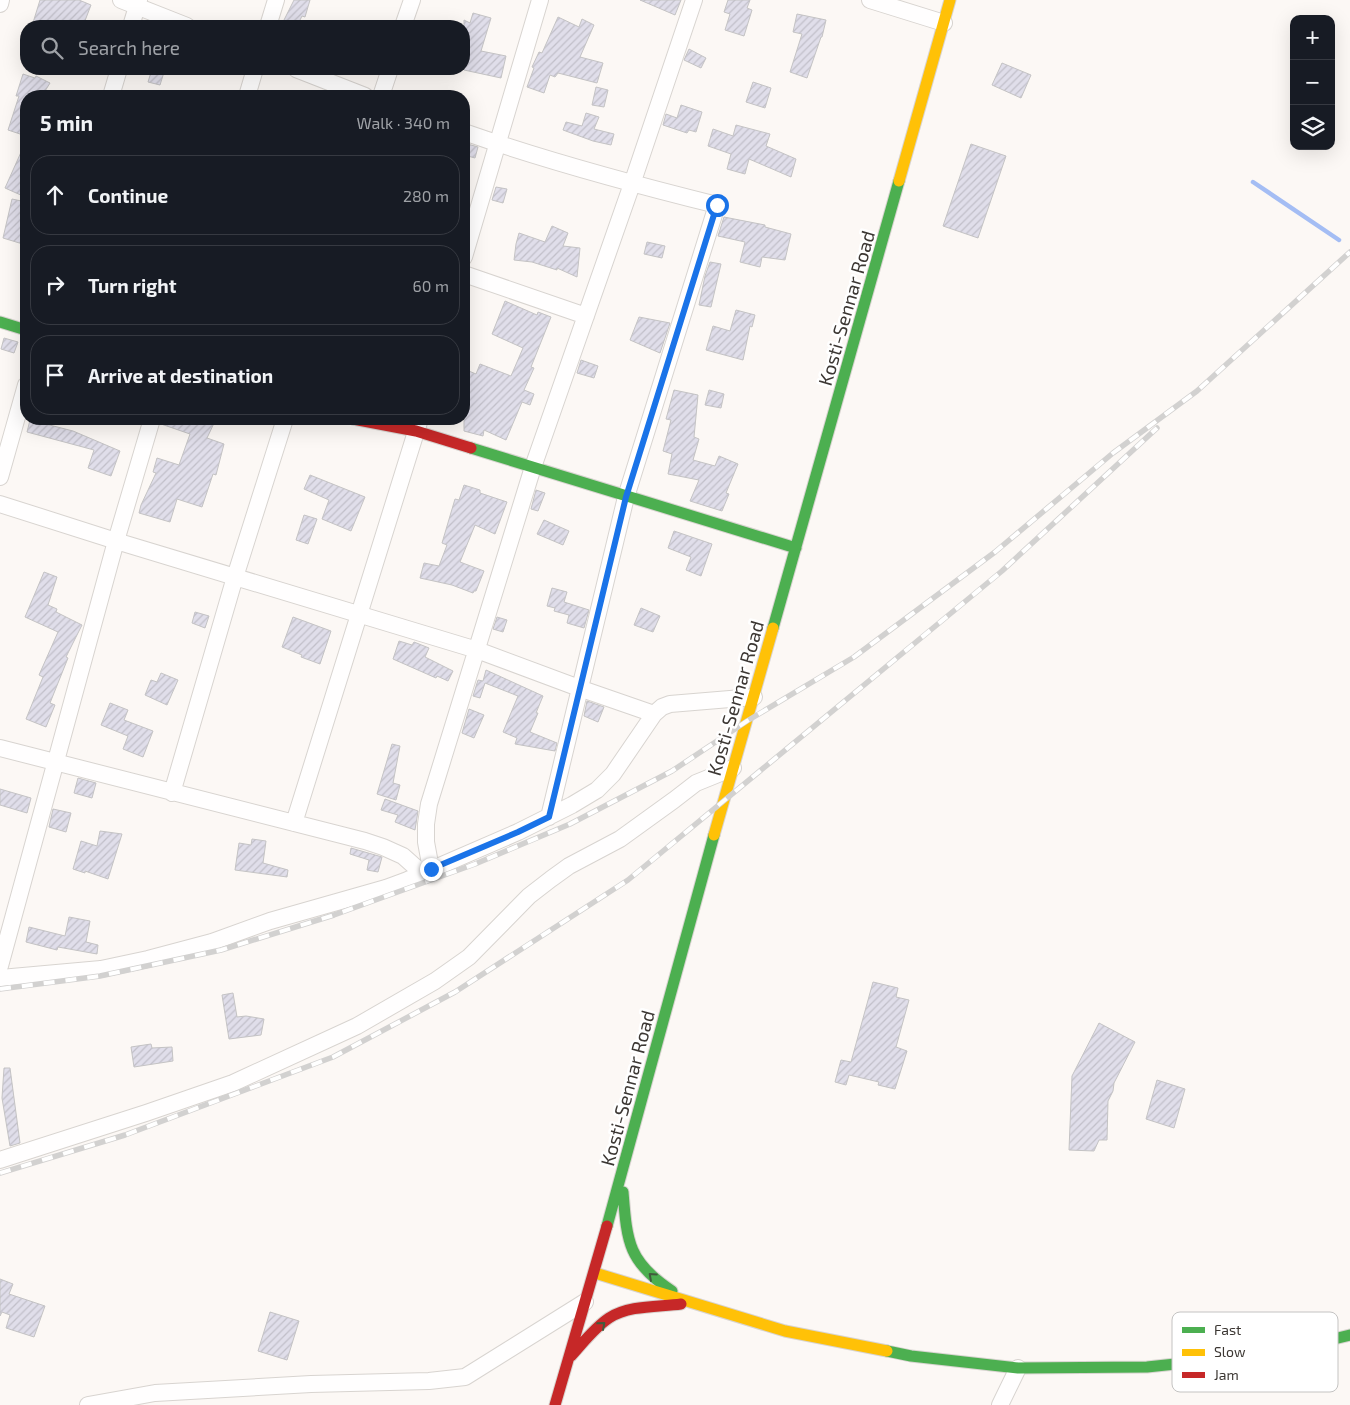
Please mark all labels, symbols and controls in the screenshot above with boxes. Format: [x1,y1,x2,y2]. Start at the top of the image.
map controls [1290,15,1335,150]
button: + [1290,15,1335,60]
search box [20,20,470,75]
icon: search [38,34,66,62]
text: Search here [78,36,180,59]
button: − [1290,60,1335,105]
button: layers [1290,105,1335,150]
text: 5 min [40,110,93,135]
text: Walk · 340 m [357,113,450,132]
icon: ahead [41,181,69,209]
text: Continue [88,184,168,207]
text: 280 m [403,186,449,205]
route start [706,194,729,217]
street label: Kosti-Sennar Road [813,228,879,388]
icon: right [41,271,69,299]
text: Turn right [88,274,176,297]
text: 60 m [413,276,449,295]
icon: arrive [41,361,69,389]
text: Arrive at destination [88,364,273,387]
street label: Kosti-Sennar Road [702,618,768,778]
route end [420,858,443,881]
street label: Kosti-Sennar Road [595,1008,659,1168]
one-way arrow [649,1273,658,1282]
legend [1172,1312,1338,1392]
text: Fast [1214,1321,1241,1338]
one-way arrow [596,1322,605,1331]
text: Slow [1214,1343,1246,1360]
text: Jam [1214,1366,1239,1383]

